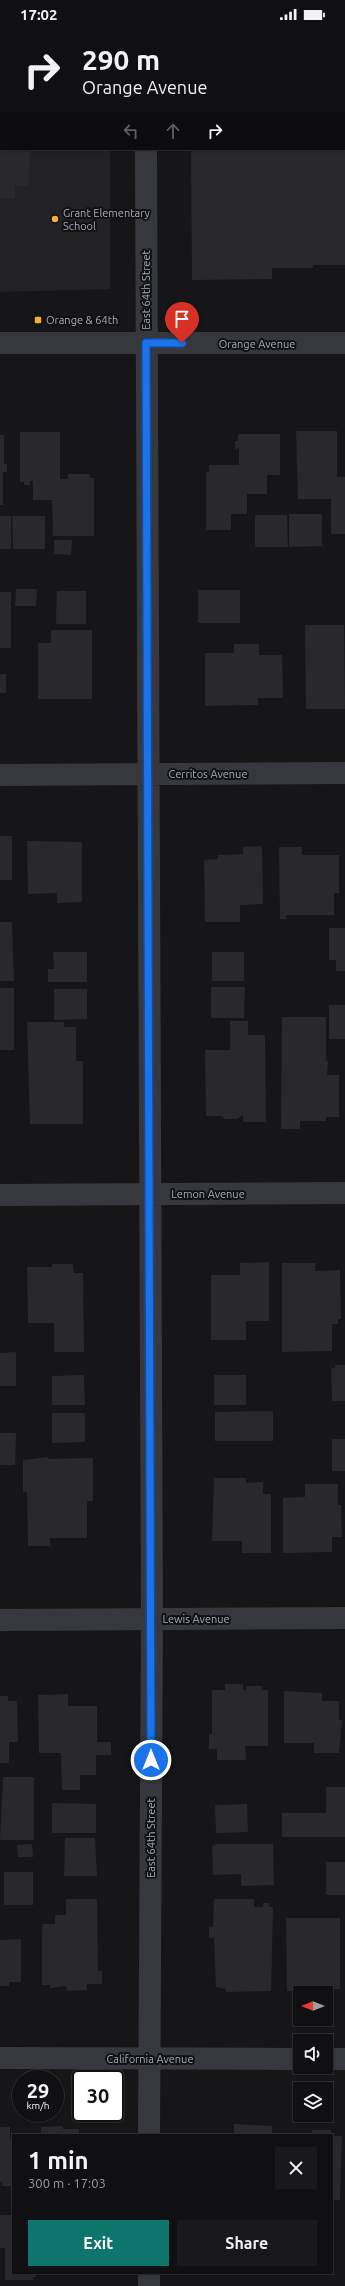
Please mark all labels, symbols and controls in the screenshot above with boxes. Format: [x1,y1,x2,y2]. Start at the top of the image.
text: 17:02 [20,6,58,23]
icon: right [16,44,68,96]
text: 290 m [82,44,160,75]
text: Orange Avenue [82,77,207,97]
icon: left [120,120,142,142]
icon: ahead [162,120,184,142]
icon: right [204,120,226,142]
place label: Grant Elementary School [63,207,151,232]
marker: Grant Elementary School [50,214,60,224]
street label: East 64th Street [140,249,152,330]
pin [165,302,199,343]
icon: arrive [171,308,193,330]
place label: Orange & 64th [46,314,118,326]
marker: Orange & 64th [33,315,43,325]
street label: Orange Avenue [219,338,295,350]
street label: Cerritos Avenue [169,768,247,780]
street label: Lemon Avenue [171,1188,245,1200]
street label: Lewis Avenue [162,1613,230,1625]
position arrow [130,1739,172,1781]
street label: East 64th Street [145,1797,157,1878]
north arrow [293,1986,333,2026]
map controls [293,1986,333,2122]
button: sound [293,2034,333,2074]
street label: California Avenue [107,2053,193,2065]
speed limit sign: 30 [72,2070,124,2122]
text: 29 [27,2079,49,2102]
button: layers [293,2082,333,2122]
text: km/h [26,2100,50,2111]
text: 1 min [28,2147,89,2174]
button: close [275,2147,317,2189]
text: 300 m · 17:03 [28,2176,106,2190]
button: Exit [28,2220,169,2266]
button: Share [177,2220,317,2266]

